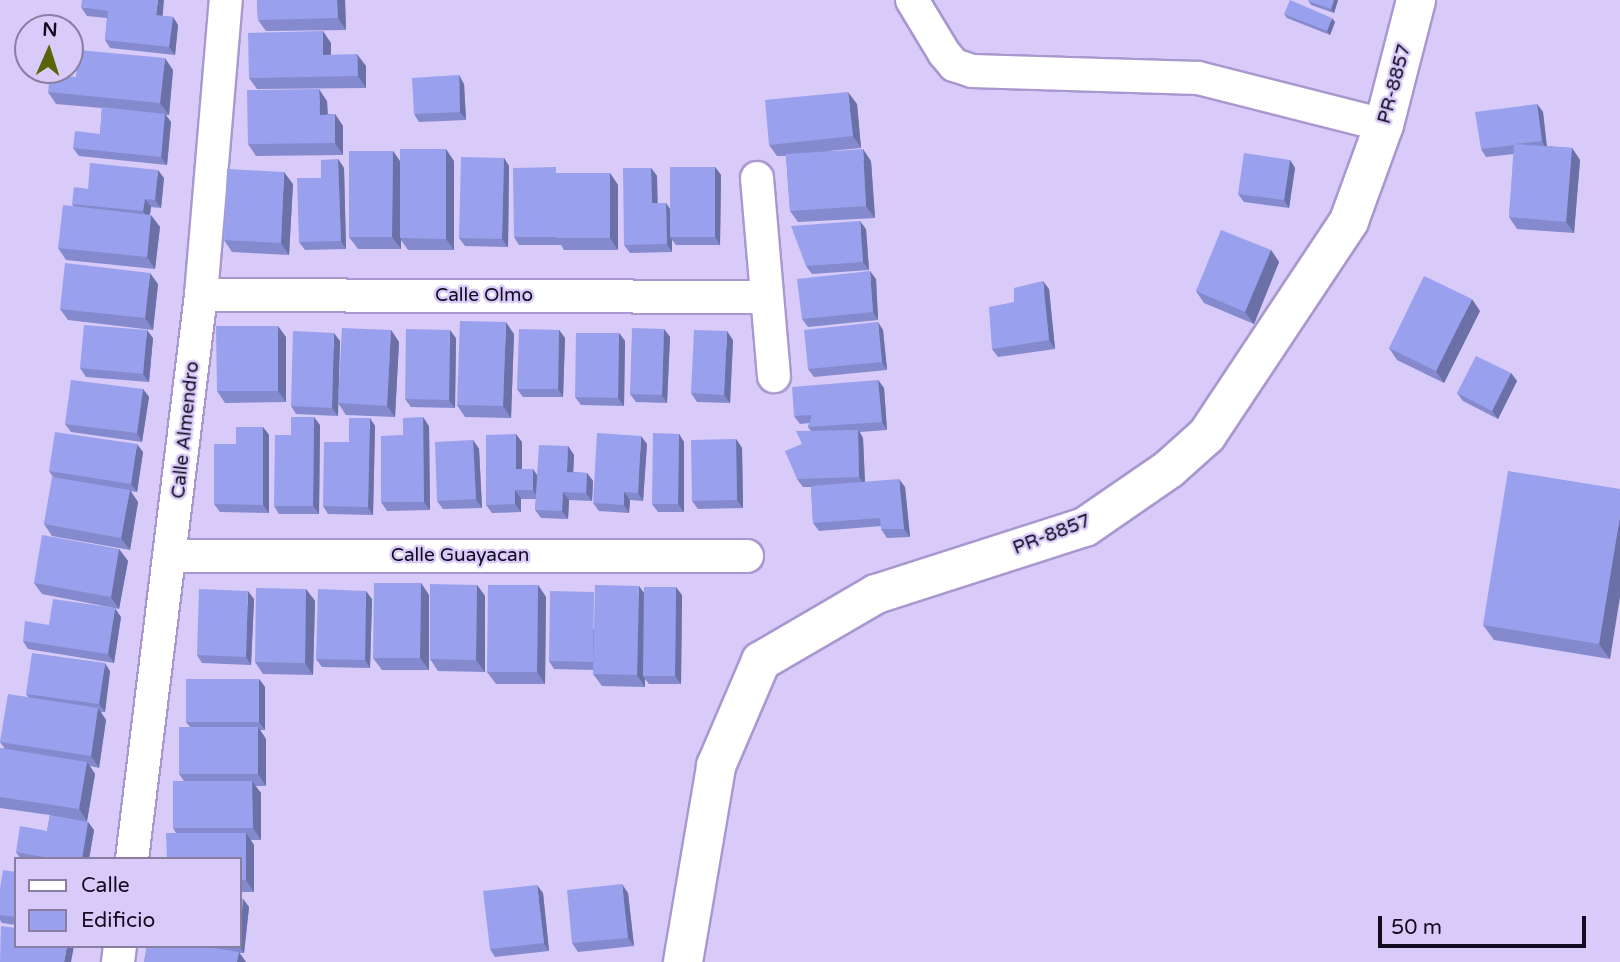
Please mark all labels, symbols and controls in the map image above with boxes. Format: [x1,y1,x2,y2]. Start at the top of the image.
north arrow [14,14,84,84]
text: N [42,19,58,41]
street label: PR-8857 [1373,42,1417,126]
street label: Calle Olmo [435,285,533,307]
street label: Calle Almendro [167,360,205,500]
street label: PR-8857 [1010,510,1094,560]
street label: Calle Guayacan [391,545,529,567]
legend [14,857,242,948]
text: Calle [81,873,130,898]
scale bar [1382,902,1590,946]
text: Edificio [81,908,155,933]
text: 50 m [1391,915,1442,940]

